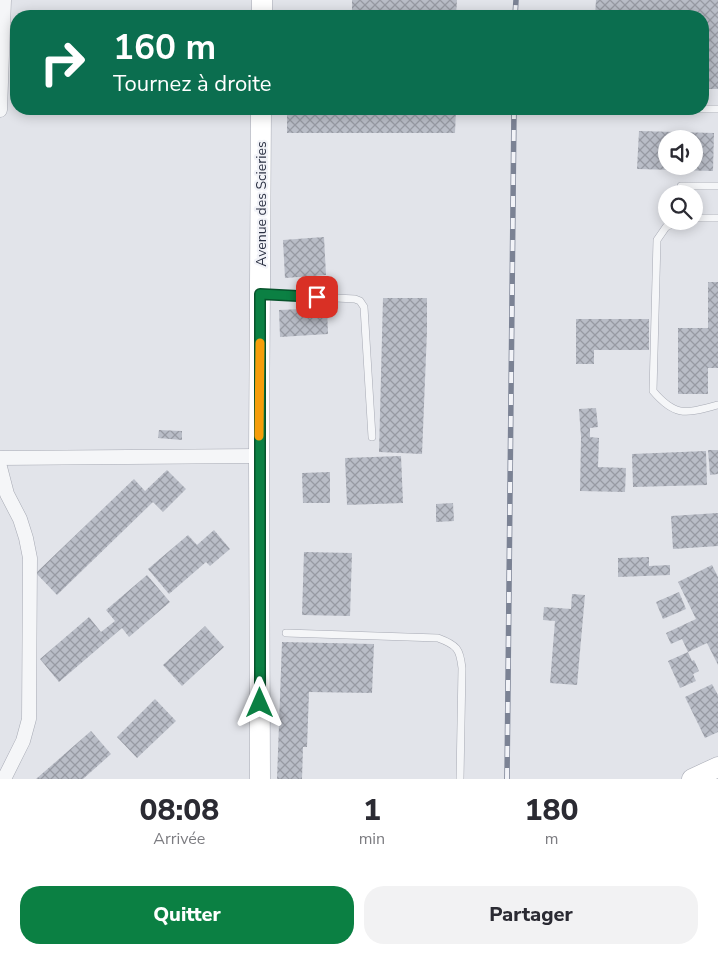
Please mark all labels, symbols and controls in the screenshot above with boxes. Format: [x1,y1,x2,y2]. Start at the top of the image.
text: 160 m [113,24,216,71]
icon: right [30,30,95,95]
text: Tournez à droite [113,69,272,99]
map controls [658,130,703,230]
button: sound [658,130,703,175]
street label: Avenue des Scieries [252,141,271,267]
button: search [658,185,703,230]
pin [296,276,338,318]
icon: arrive [303,283,331,311]
position arrow [233,676,285,728]
text: 08:08 [139,790,219,831]
text: 1 [363,790,381,831]
text: 180 [525,790,579,831]
text: Arrivée [153,828,205,850]
text: min [359,828,385,850]
text: m [545,828,558,850]
button: Quitter [20,886,354,944]
button: Partager [364,886,698,944]

